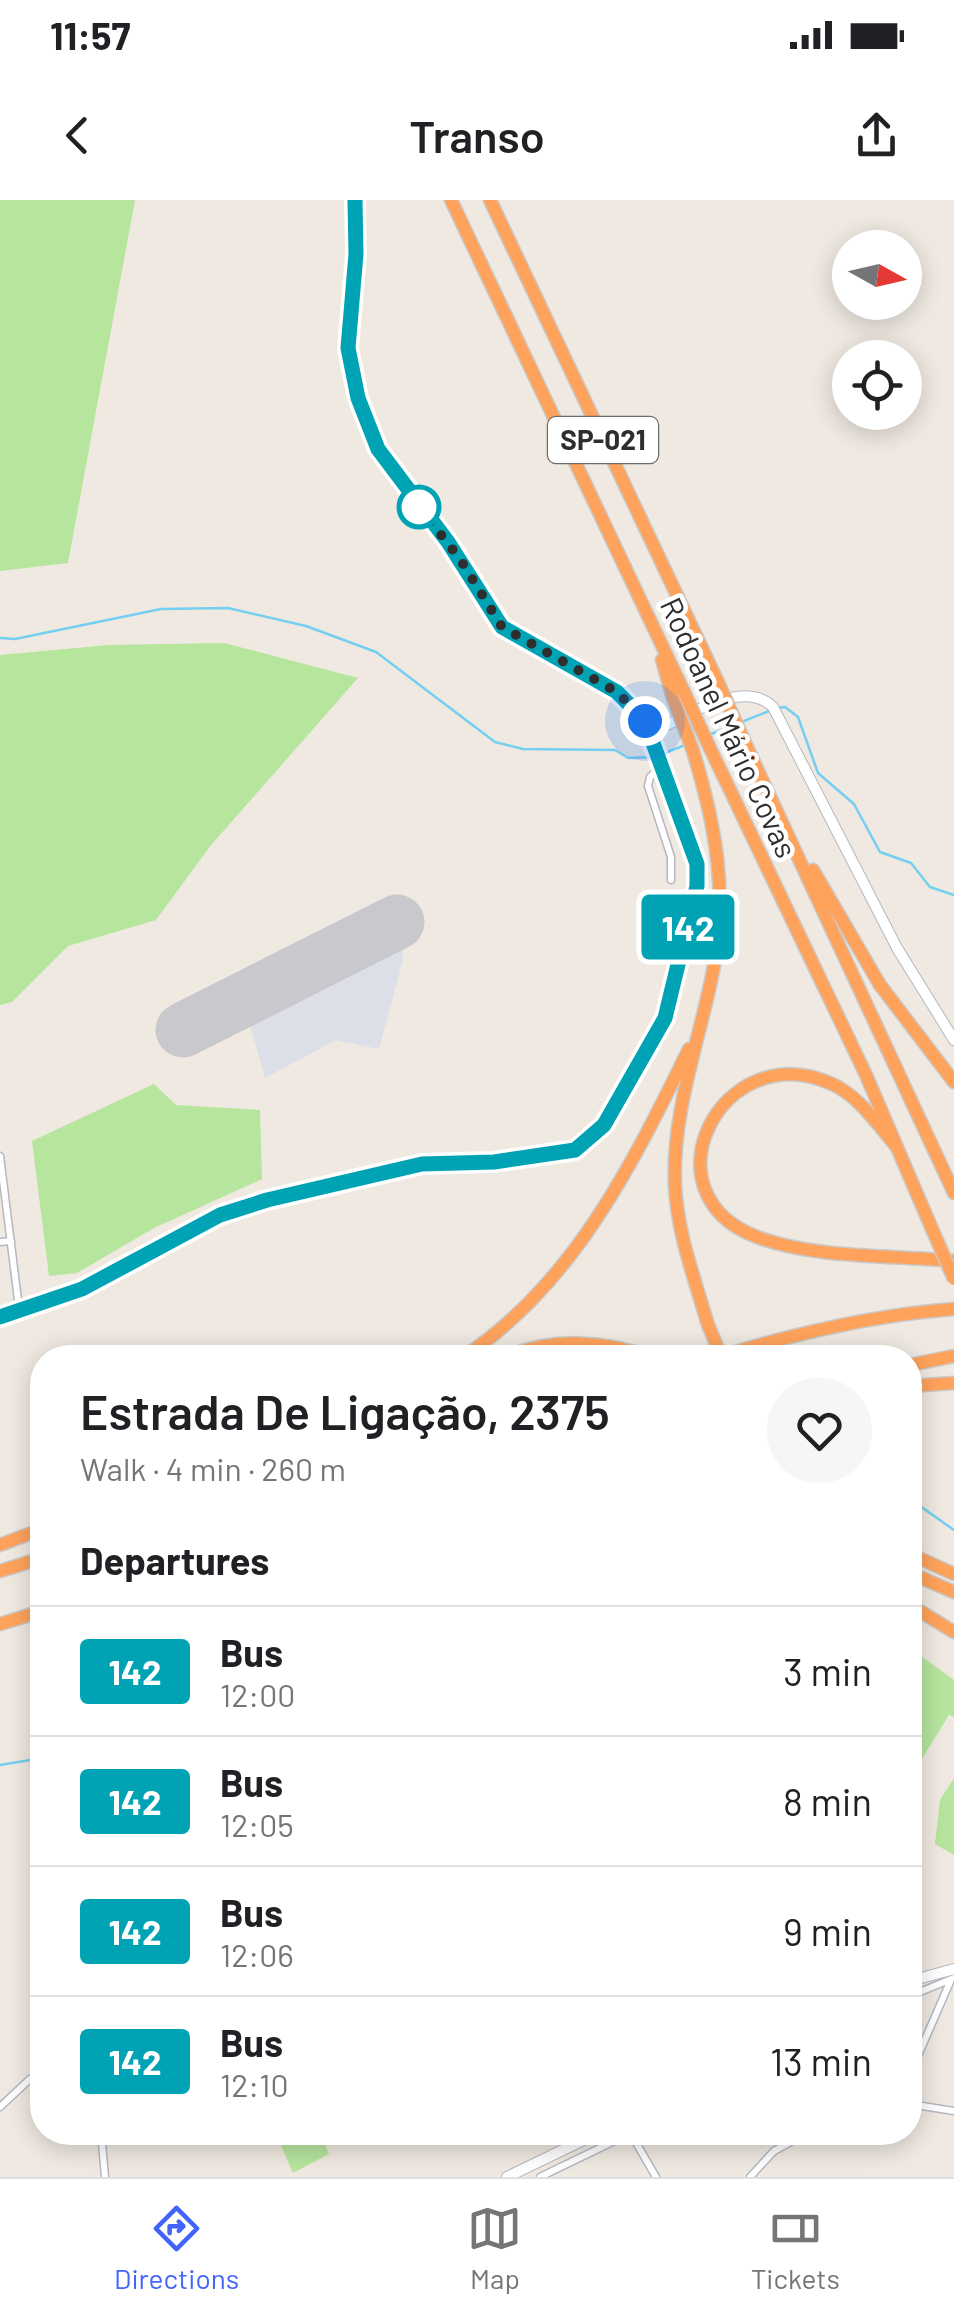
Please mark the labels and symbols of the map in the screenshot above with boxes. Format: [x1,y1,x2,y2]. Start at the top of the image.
north arrow [832,230,922,320]
road number: SP-021 [548,417,658,463]
unlabelled marker [398,486,440,528]
street label: Rodoanel Mário Covas [654,591,806,863]
your location [620,696,670,746]
line badge: 142 [630,894,746,960]

